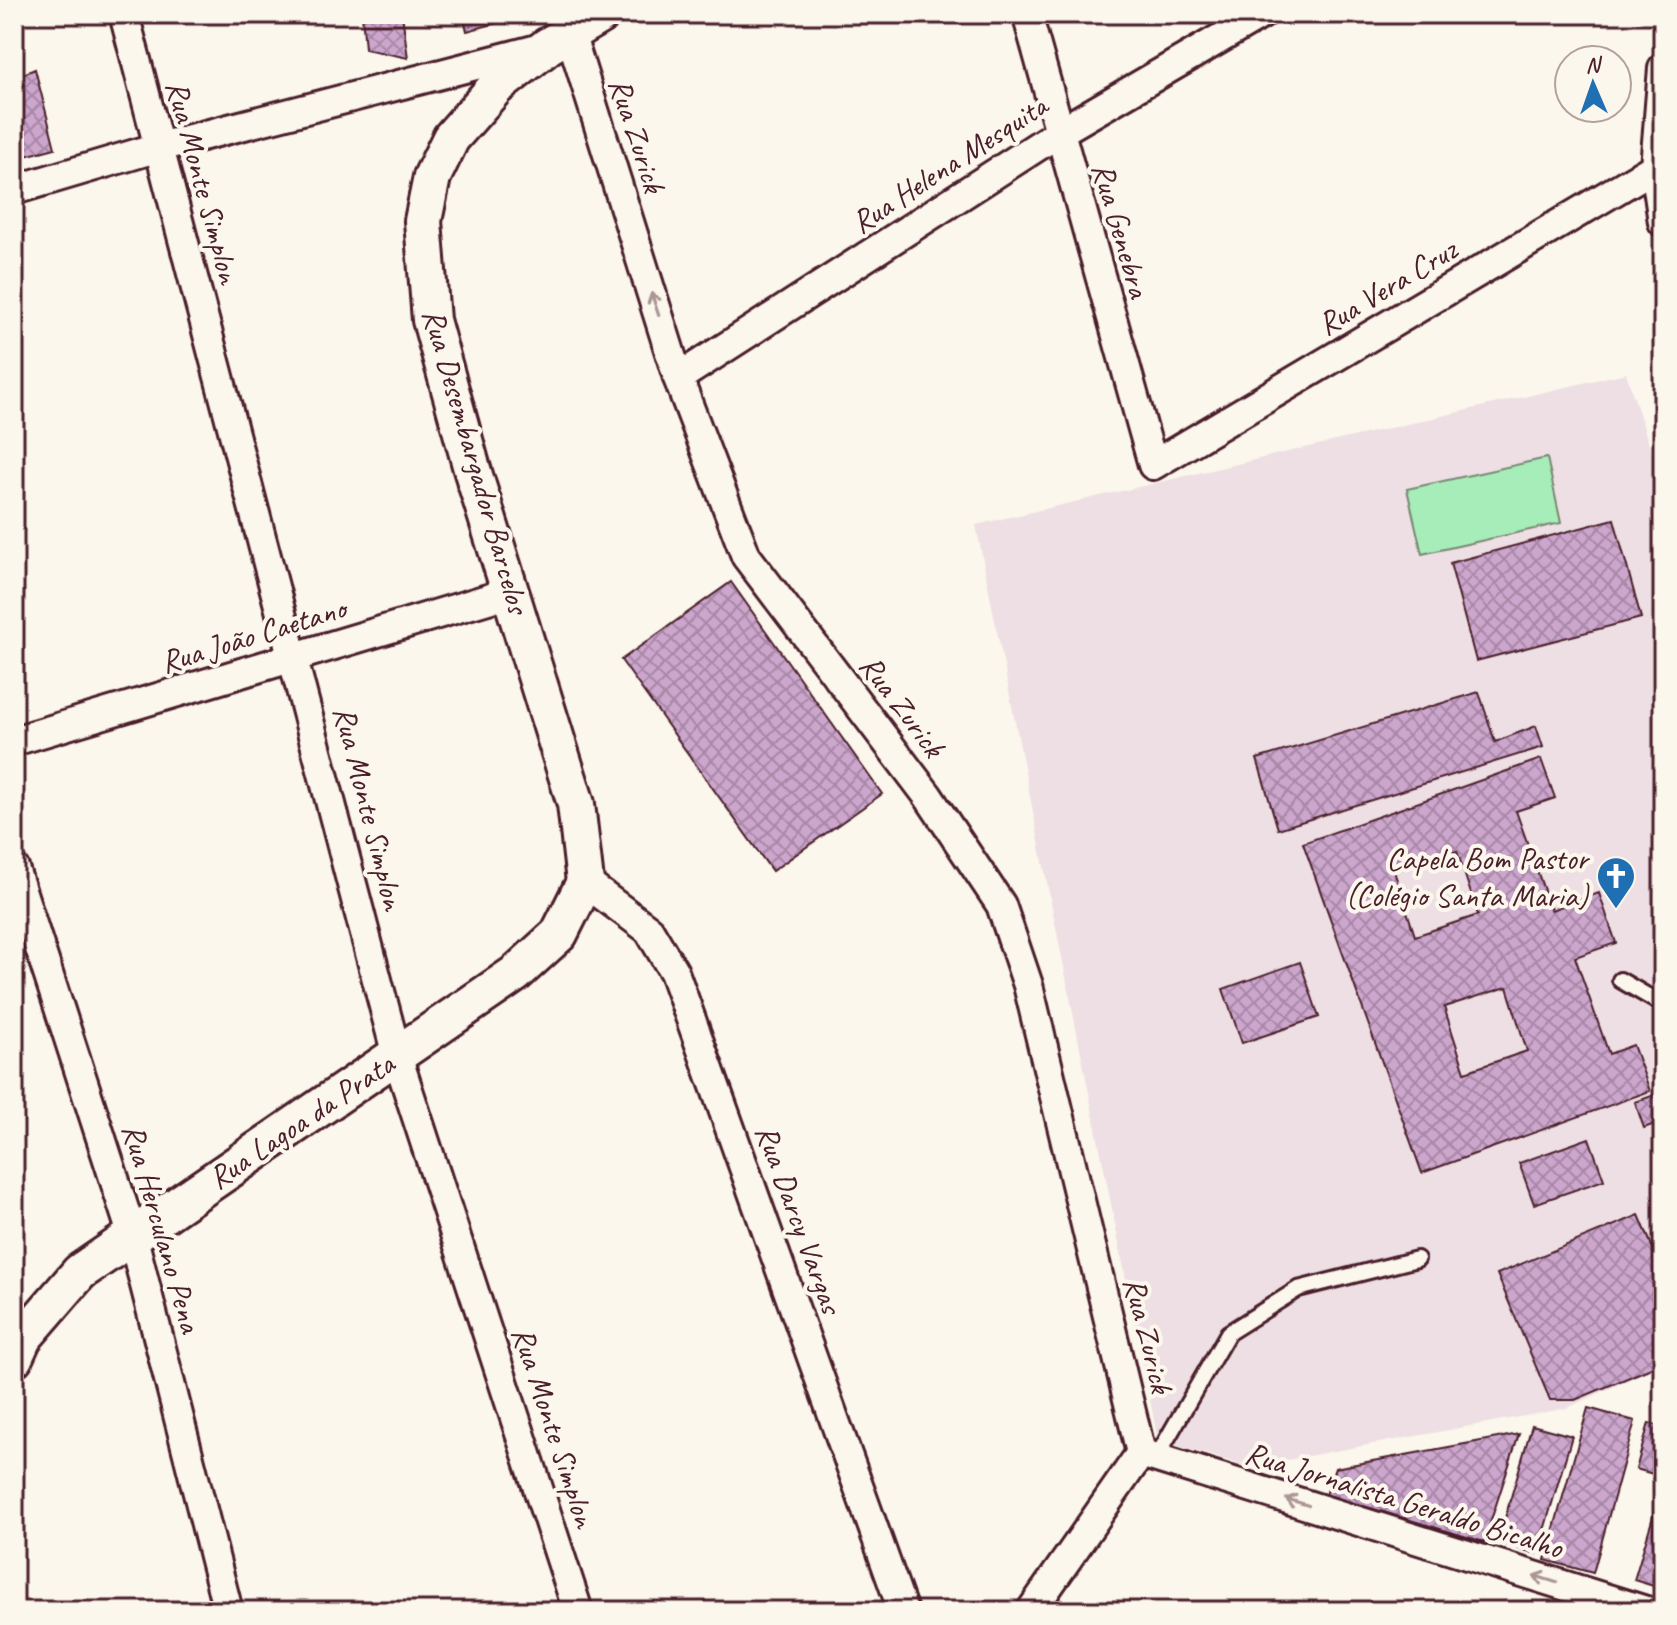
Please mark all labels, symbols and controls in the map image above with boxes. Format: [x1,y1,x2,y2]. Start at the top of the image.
north arrow [1553,44,1633,124]
text: N [1585,51,1603,79]
street label: Rua Zurick [599,73,675,200]
street label: Rua Monte Simplon [156,76,250,290]
street label: Rua Helena Mesquita [843,84,1057,243]
street label: Rua Genebra [1082,158,1160,304]
street label: Rua Vera Cruz [1310,228,1466,345]
one-way arrow [646,292,661,317]
street label: Rua Desembargador Barcelos [413,304,540,620]
street label: Rua João Caetano [155,586,354,683]
street label: Rua Zurick [850,647,955,767]
street label: Rua Monte Simplon [324,702,414,916]
place label: Capela Bom Pastor (Colégio Santa Maria) [1345,838,1590,916]
church icon: Capela Bom Pastor (Colégio Santa Maria) [1595,855,1637,910]
street label: Rua Lagoa da Prata [200,1042,404,1198]
street label: Rua Herculano Pena [113,1119,212,1339]
street label: Rua Darcy Vargas [746,1119,853,1322]
street label: Rua Zurick [1114,1273,1183,1399]
street label: Rua Monte Simplon [502,1322,606,1534]
street label: Rua Jornalista Geraldo Bicalho [1240,1432,1569,1568]
one-way arrow [1284,1494,1310,1509]
one-way arrow [1532,1571,1557,1586]

